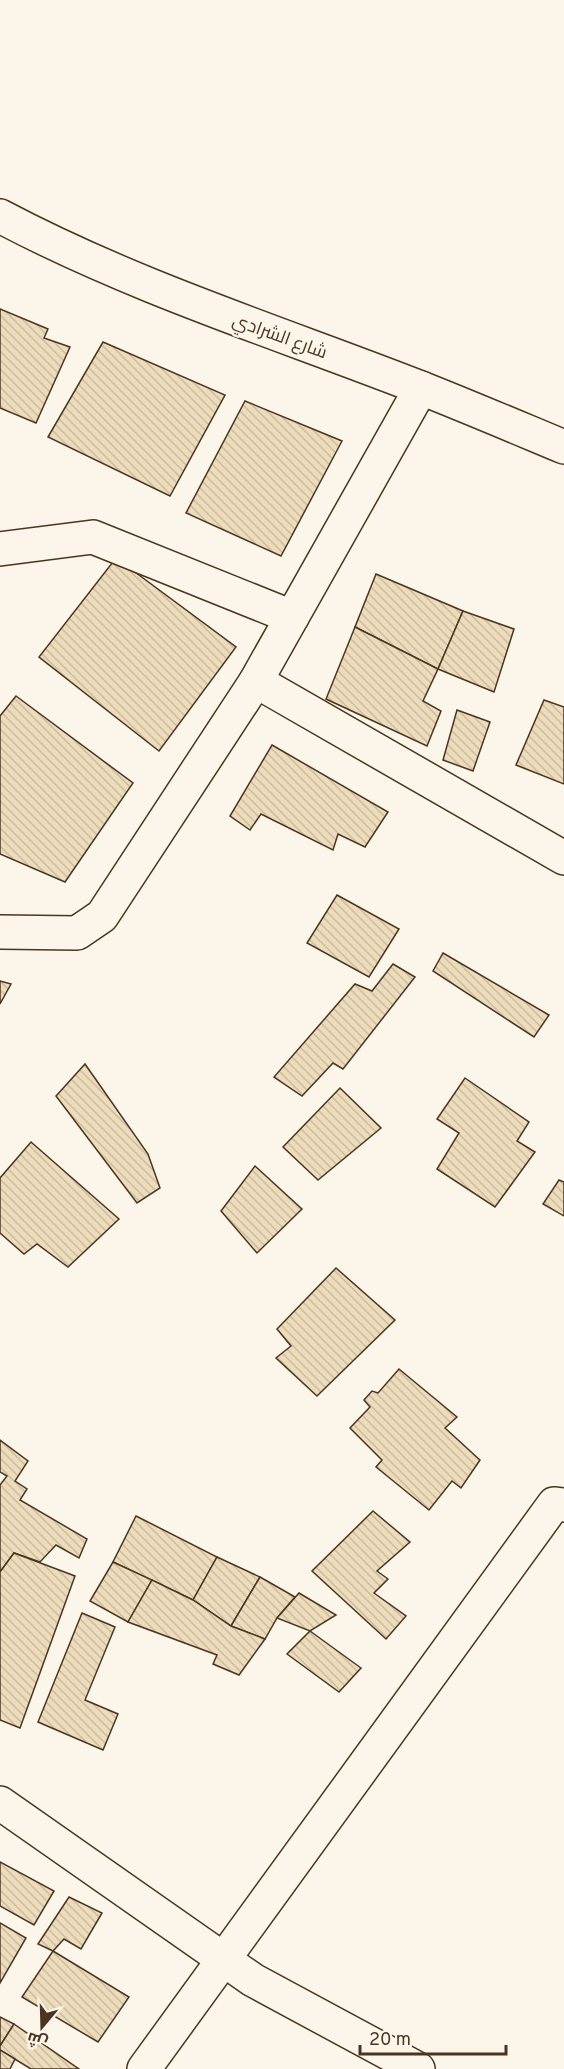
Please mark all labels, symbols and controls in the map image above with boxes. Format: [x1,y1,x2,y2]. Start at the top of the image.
street label: شارع الشرادي [229,310,330,366]
north arrow [12,1997,72,2057]
scale bar [360,2018,506,2056]
text: ش [25,2026,51,2052]
text: 20 m [369,2029,411,2052]

